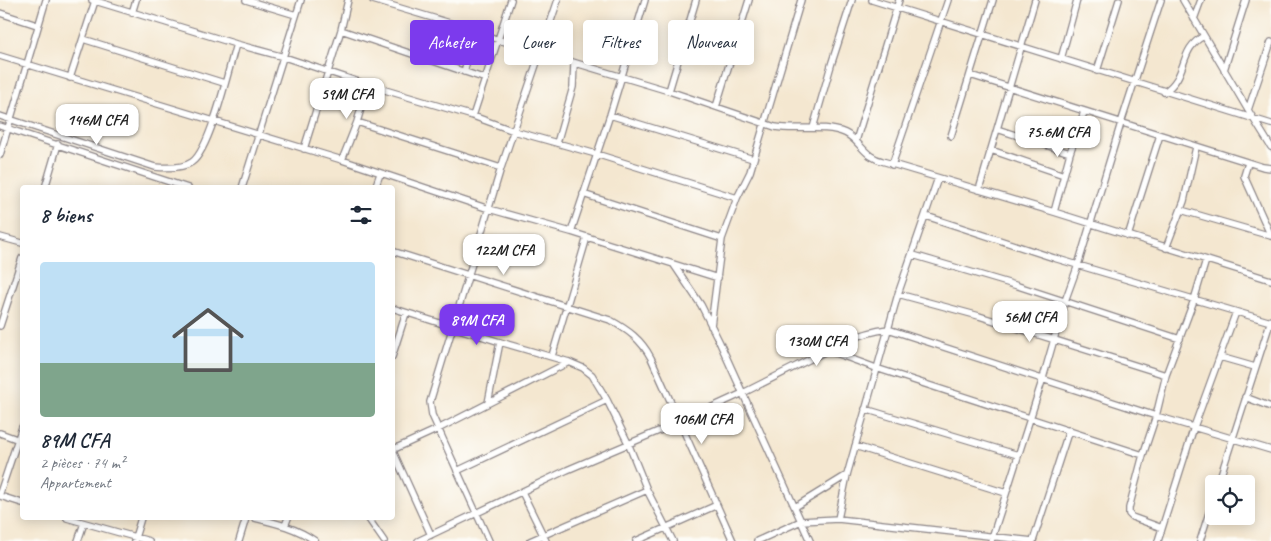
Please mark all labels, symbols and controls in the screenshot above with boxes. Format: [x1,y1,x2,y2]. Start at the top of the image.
chip: Acheter [410,20,494,65]
chip: Louer [504,20,573,65]
chip: Filtres [583,20,658,65]
chip: Nouveau [668,20,754,65]
pin: 59M CFA [301,78,393,120]
text: 59M CFA [321,84,373,104]
pin: 146M CFA [45,104,149,146]
text: 146M CFA [67,110,127,130]
pin: 75.6M CFA [1001,116,1115,158]
text: 75.6M CFA [1026,122,1090,142]
icon: filters [347,201,375,229]
text: 8 biens [40,202,92,228]
pin: 122M CFA [452,234,556,276]
text: 122M CFA [474,240,534,260]
icon: home [163,295,253,385]
pin: 56M CFA [984,300,1076,343]
pin: 89M CFA [431,304,523,346]
text: 56M CFA [1003,307,1057,327]
text: 89M CFA [451,310,503,330]
pin: 130M CFA [765,324,869,367]
text: 130M CFA [787,331,847,351]
pin: 106M CFA [650,402,754,445]
text: 106M CFA [672,409,732,429]
text: 89M CFA [40,427,109,453]
text: 2 pièces · 74 m² [40,453,125,473]
text: Appartement [40,473,111,493]
map controls [1205,475,1255,525]
button: locate [1205,475,1255,525]

